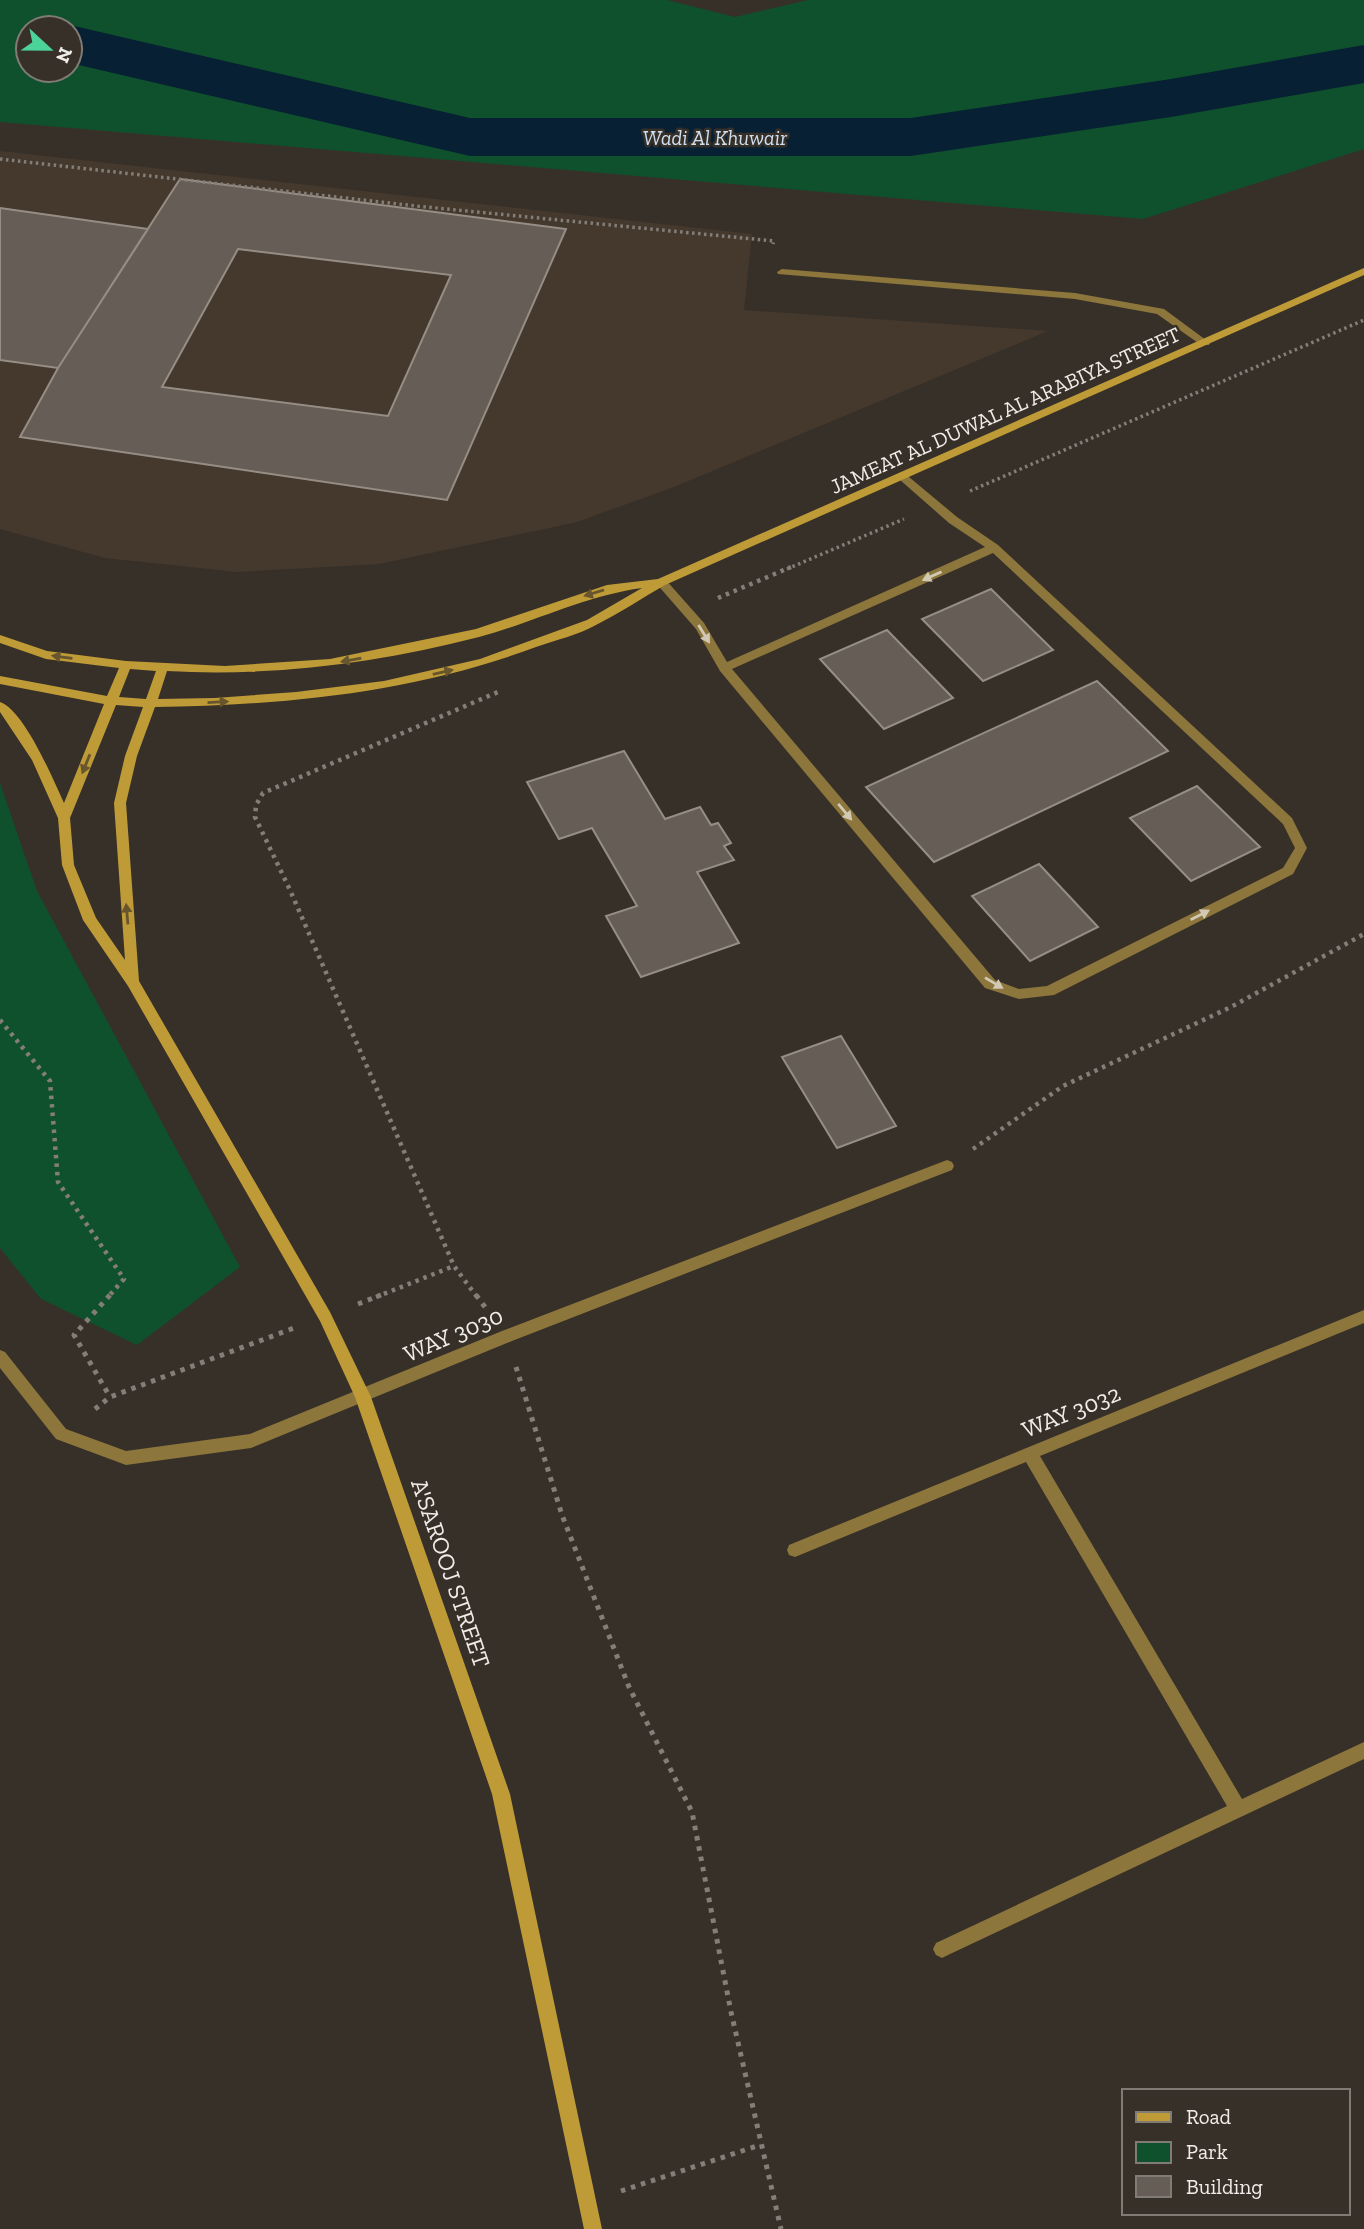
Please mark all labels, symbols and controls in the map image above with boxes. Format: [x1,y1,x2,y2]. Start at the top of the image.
north arrow [14,14,84,84]
text: N [51,44,78,66]
water label: Wadi Al Khuwair [643,125,788,150]
street label: JAMEAT AL DUWAL AL ARABIYA STREET [826,321,1184,499]
one-way arrow [922,570,942,582]
one-way arrow [583,589,604,599]
one-way arrow [698,625,711,644]
one-way arrow [51,651,73,662]
one-way arrow [340,654,362,665]
one-way arrow [432,666,454,677]
one-way arrow [207,696,229,707]
one-way arrow [81,754,92,775]
one-way arrow [837,804,852,821]
one-way arrow [121,903,132,925]
one-way arrow [1190,909,1210,920]
one-way arrow [984,976,1004,989]
street label: WAY 3030 [399,1300,507,1368]
street label: WAY 3032 [1017,1378,1125,1444]
street label: A'SAROOJ STREET [405,1475,497,1671]
legend [1122,2089,1350,2215]
text: Road [1186,2104,1232,2129]
text: Park [1186,2139,1228,2164]
text: Building [1186,2174,1263,2199]

